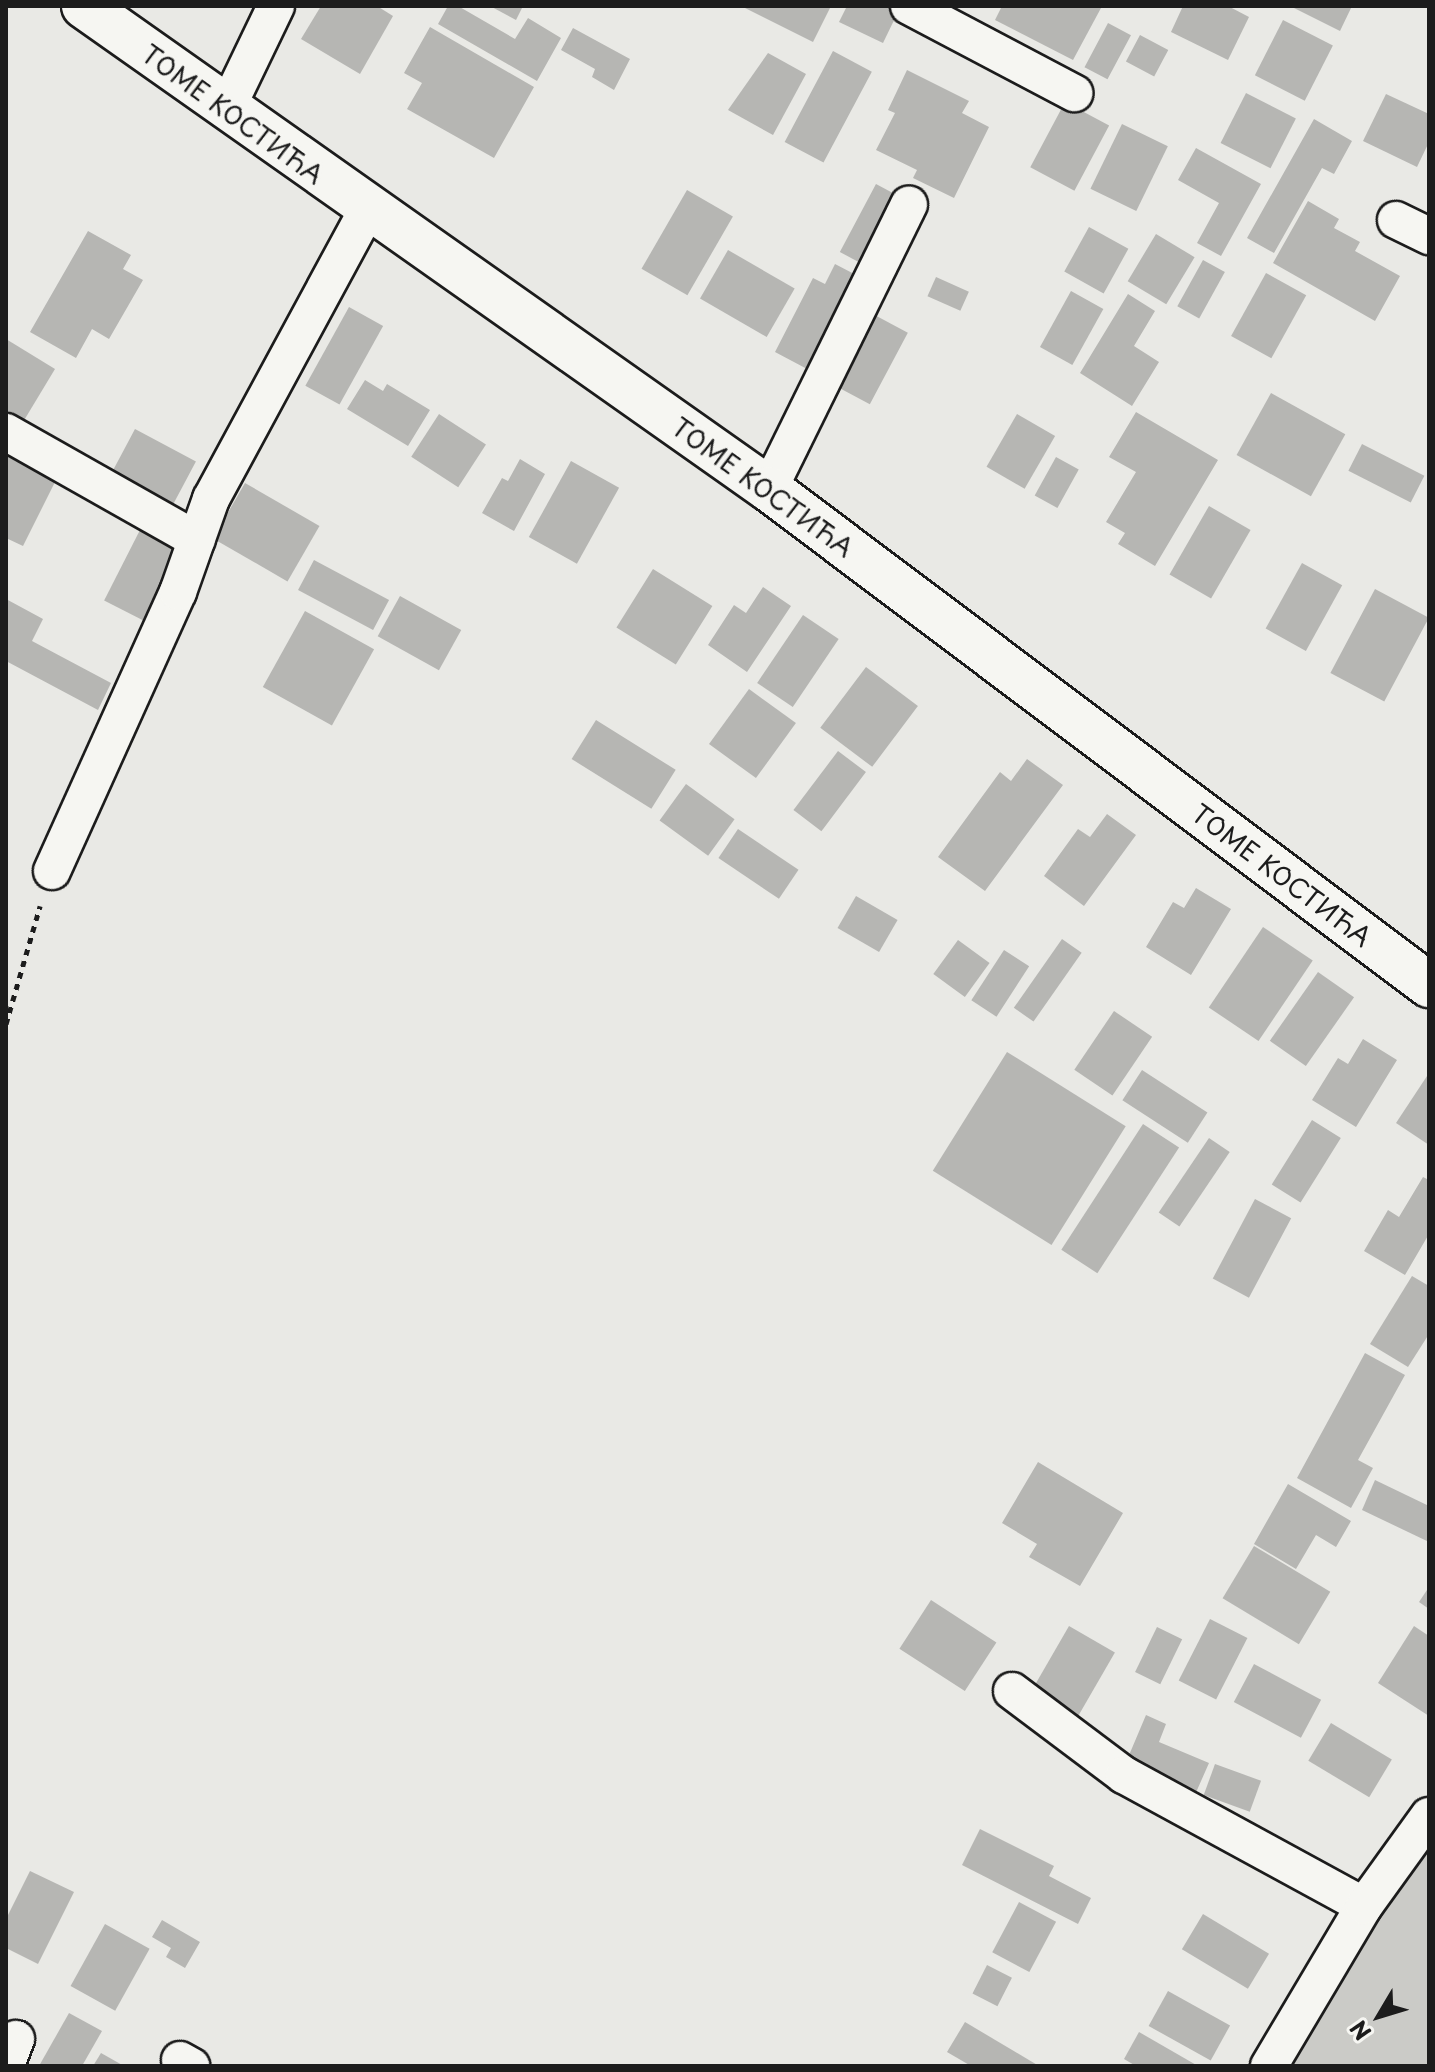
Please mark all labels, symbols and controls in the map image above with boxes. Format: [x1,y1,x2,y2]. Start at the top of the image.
street label: ТОМЕ КОСТИЋА [135,37,331,191]
street label: ТОМЕ КОСТИЋА [665,410,861,564]
street label: ТОМЕ КОСТИЋА [1185,796,1379,954]
north arrow [1339,1976,1419,2056]
text: N [1341,2014,1378,2048]

